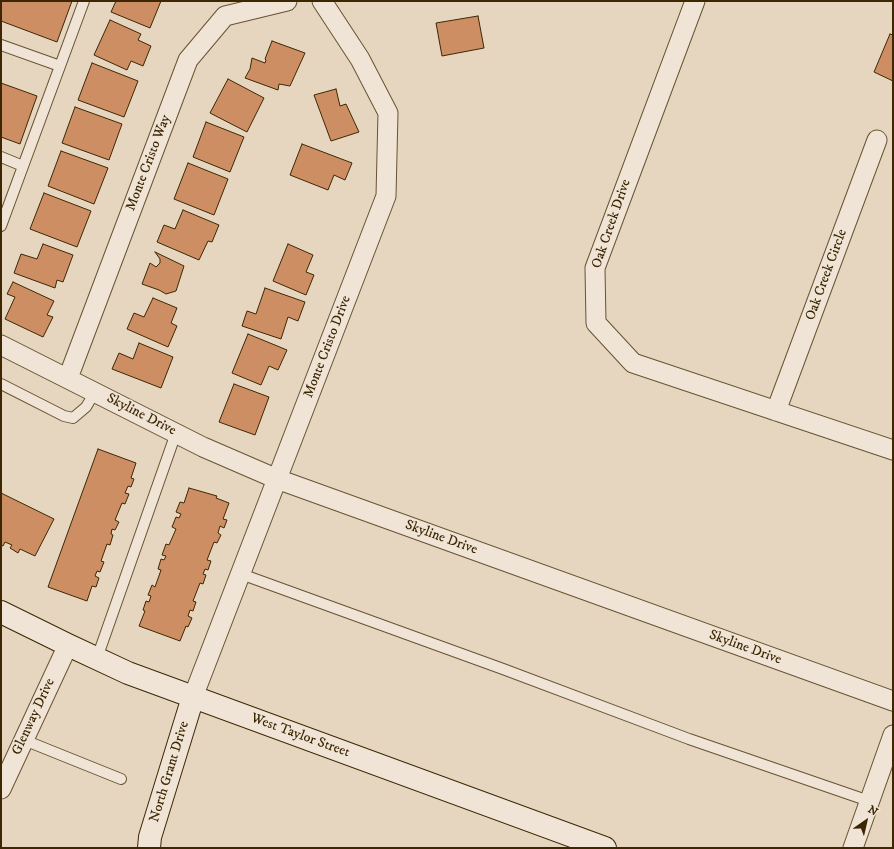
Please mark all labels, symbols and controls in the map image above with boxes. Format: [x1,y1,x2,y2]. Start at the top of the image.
street label: Monte Cristo Way [123,113,175,213]
street label: Oak Creek Drive [589,177,635,271]
street label: Oak Creek Circle [803,227,851,323]
street label: Monte Cristo Drive [301,294,355,400]
street label: Skyline Drive [103,390,179,440]
street label: Skyline Drive [403,517,479,559]
street label: Skyline Drive [707,627,783,669]
street label: Glenway Drive [9,676,59,758]
street label: West Taylor Street [248,710,352,762]
street label: North Grant Drive [147,719,193,825]
north arrow [846,801,886,841]
text: N [865,803,880,819]

